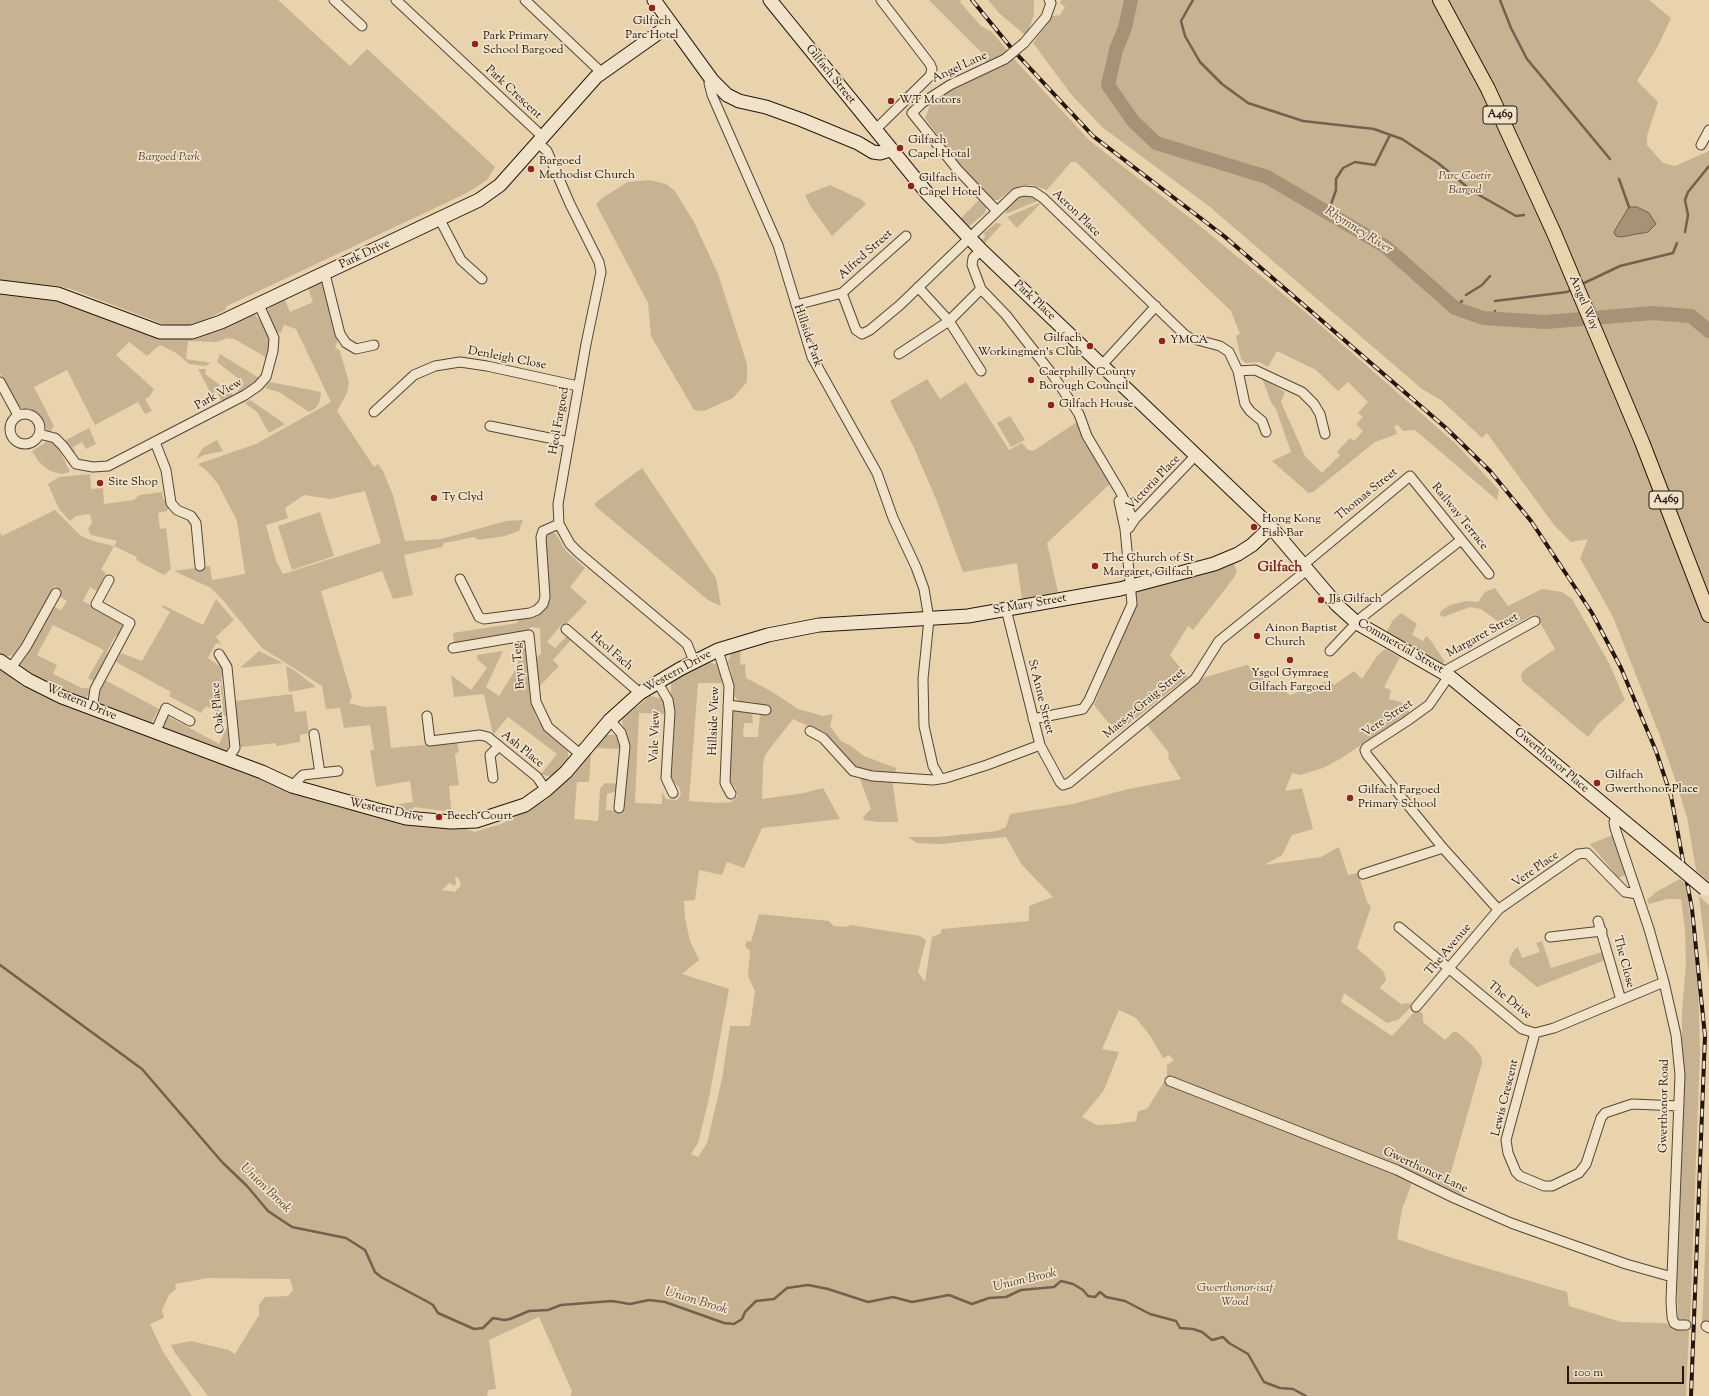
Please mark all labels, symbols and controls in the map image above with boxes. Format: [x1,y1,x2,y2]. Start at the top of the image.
marker: Gilfach Parc Hotel [647,3,657,13]
place label: Gilfach Parc Hotel [625,15,679,43]
place label: Park Primary School Bargoed [483,30,564,58]
marker: Park Primary School Bargoed [470,39,480,49]
street label: Gilfach Street [802,42,858,108]
street label: Angel Lane [930,49,990,87]
street label: Park Crescent [482,63,544,123]
place label: W.T Motors [899,94,961,108]
marker: W.T Motors [886,96,896,106]
road number: A469 [1483,106,1517,124]
place label: Gilfach Capel Hotal [908,134,970,162]
marker: Gilfach Capel Hotal [895,143,905,153]
park label: Bargoed Park [138,151,200,165]
place label: Bargoed Methodist Church [539,155,635,183]
marker: Bargoed Methodist Church [526,164,536,174]
park label: Parc Coetir Bargod [1438,170,1492,198]
place label: Gilfach Capel Hotel [919,172,981,200]
marker: Gilfach Capel Hotel [906,181,916,191]
street label: Aeron Place [1049,187,1103,241]
water label: Rhymney River [1321,204,1395,258]
street label: Alfred Street [836,227,896,283]
street label: Park Drive [337,237,393,273]
street label: Angel Way [1565,274,1601,332]
street label: Park Place [1010,278,1058,324]
street label: Hillside Park [790,303,824,369]
place label: Gilfach Workingmen's Club [978,332,1082,360]
place label: YMCA [1170,334,1208,348]
marker: YMCA [1157,336,1167,346]
marker: Gilfach Workingmen's Club [1085,341,1095,351]
street label: Denleigh Close [467,344,547,374]
place label: Caerphilly County Borough Council [1039,366,1136,394]
marker: Caerphilly County Borough Council [1026,375,1036,385]
street label: Park View [193,376,245,414]
street label: Heol Fargoed [547,386,573,456]
place label: Gilfach House [1059,398,1133,412]
marker: Gilfach House [1046,400,1056,410]
street label: Victoria Place [1124,453,1184,513]
street label: Thomas Street [1333,466,1401,524]
place label: Site Shop [108,476,158,490]
marker: Site Shop [95,478,105,488]
street label: Railway Terrace [1428,481,1490,553]
place label: Ty Clyd [442,491,483,505]
road number: A469 [1649,491,1683,509]
marker: Ty Clyd [429,493,439,503]
place label: Hong Kong Fish Bar [1262,513,1321,541]
marker: Hong Kong Fish Bar [1249,522,1259,532]
place label: The Church of St Margaret, Gilfach [1103,552,1194,580]
marker: The Church of St Margaret, Gilfach [1090,561,1100,571]
district label: Gilfach [1258,561,1302,577]
street label: St Mary Street [992,591,1068,619]
place label: JJs Gilfach [1329,593,1382,607]
marker: JJs Gilfach [1316,595,1326,605]
street label: Margaret Street [1445,610,1521,662]
street label: Commercial Street [1354,617,1446,677]
place label: Ainon Baptist Church [1265,622,1337,650]
street label: Heol Fach [587,630,635,674]
marker: Ainon Baptist Church [1252,631,1262,641]
street label: Bryn Teg [511,642,529,690]
street label: Western Drive [642,647,714,697]
marker: Ysgol Gymraeg Gilfach Fargoed [1285,655,1295,665]
street label: St Anne Street [1024,658,1056,736]
street label: Maes-y-Graig Street [1101,665,1189,743]
place label: Ysgol Gymraeg Gilfach Fargoed [1249,667,1331,695]
street label: Western Drive [44,682,118,724]
street label: Oak Place [209,682,229,734]
street label: Hillside View [707,686,723,756]
street label: Vere Street [1360,697,1416,741]
street label: Vale View [648,710,664,764]
street label: Gwerthonor Place [1511,726,1591,796]
street label: Ash Place [498,728,546,772]
place label: Gilfach Gwerthonor Place [1605,769,1698,797]
marker: Gilfach Gwerthonor Place [1592,778,1602,788]
place label: Gilfach Fargoed Primary School [1358,784,1440,812]
marker: Gilfach Fargoed Primary School [1345,793,1355,803]
street label: Western Drive [348,796,424,826]
place label: Beech Court [447,810,512,824]
marker: Beech Court [434,812,444,822]
street label: Vere Place [1510,849,1562,891]
street label: The Avenue [1423,921,1475,979]
street label: The Close [1609,934,1637,990]
street label: The Drive [1484,979,1534,1023]
street label: Lewis Crescent [1489,1058,1523,1138]
street label: Gwerthonor Road [1657,1059,1673,1153]
street label: Gwerthonor Lane [1380,1145,1470,1197]
water label: Union Brook [236,1161,294,1217]
water label: Union Brook [992,1266,1058,1296]
park label: Gwerthonor-isaf Wood [1197,1282,1273,1310]
water label: Union Brook [663,1285,729,1319]
scale bar [1569,1358,1686,1384]
text: 100 m [1574,1364,1603,1382]

